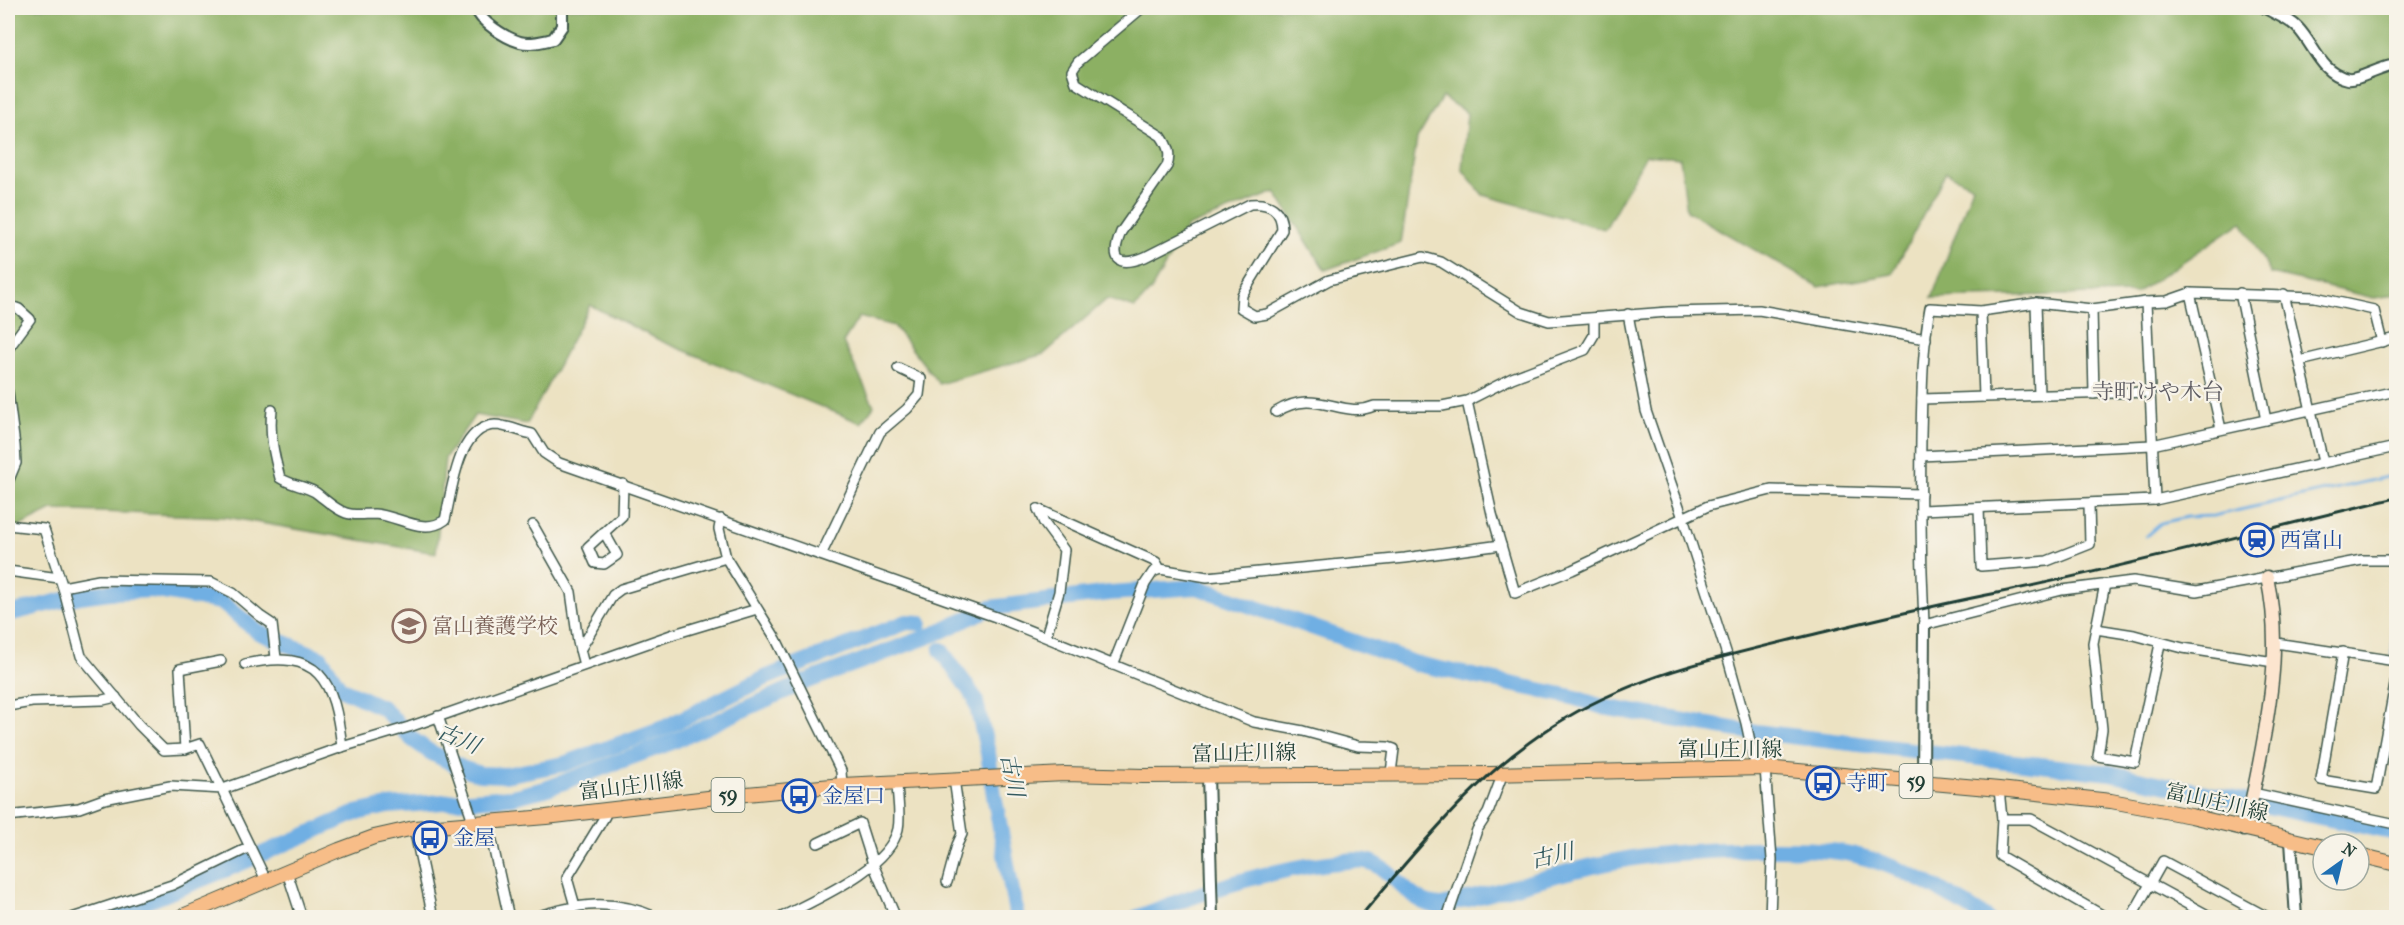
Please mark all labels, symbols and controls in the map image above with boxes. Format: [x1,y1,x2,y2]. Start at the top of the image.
district label: 寺町けや木台 [2092,379,2224,405]
station icon: 西富山 [2239,522,2275,558]
place label: 西富山 [2280,528,2343,552]
school or university icon: 富山養護学校 [391,608,427,644]
place label: 富山養護学校 [432,614,558,638]
water label: 古川 [433,718,486,760]
street label: 富山庄川線 [1678,737,1783,761]
street label: 富山庄川線 [1191,740,1297,766]
water label: 古川 [995,751,1029,801]
road number: 59 [1900,764,1932,798]
bus stop icon: 寺町 [1805,765,1841,801]
street label: 富山庄川線 [577,768,685,804]
place label: 寺町 [1846,771,1888,795]
road number: 59 [712,778,744,812]
bus stop icon: 金屋口 [781,778,817,814]
street label: 富山庄川線 [2163,778,2271,826]
place label: 金屋口 [822,784,885,808]
bus stop icon: 金屋 [412,820,448,856]
place label: 金屋 [453,826,495,850]
north arrow [2311,832,2371,892]
water label: 古川 [1528,838,1579,874]
text: N [2339,839,2360,862]

